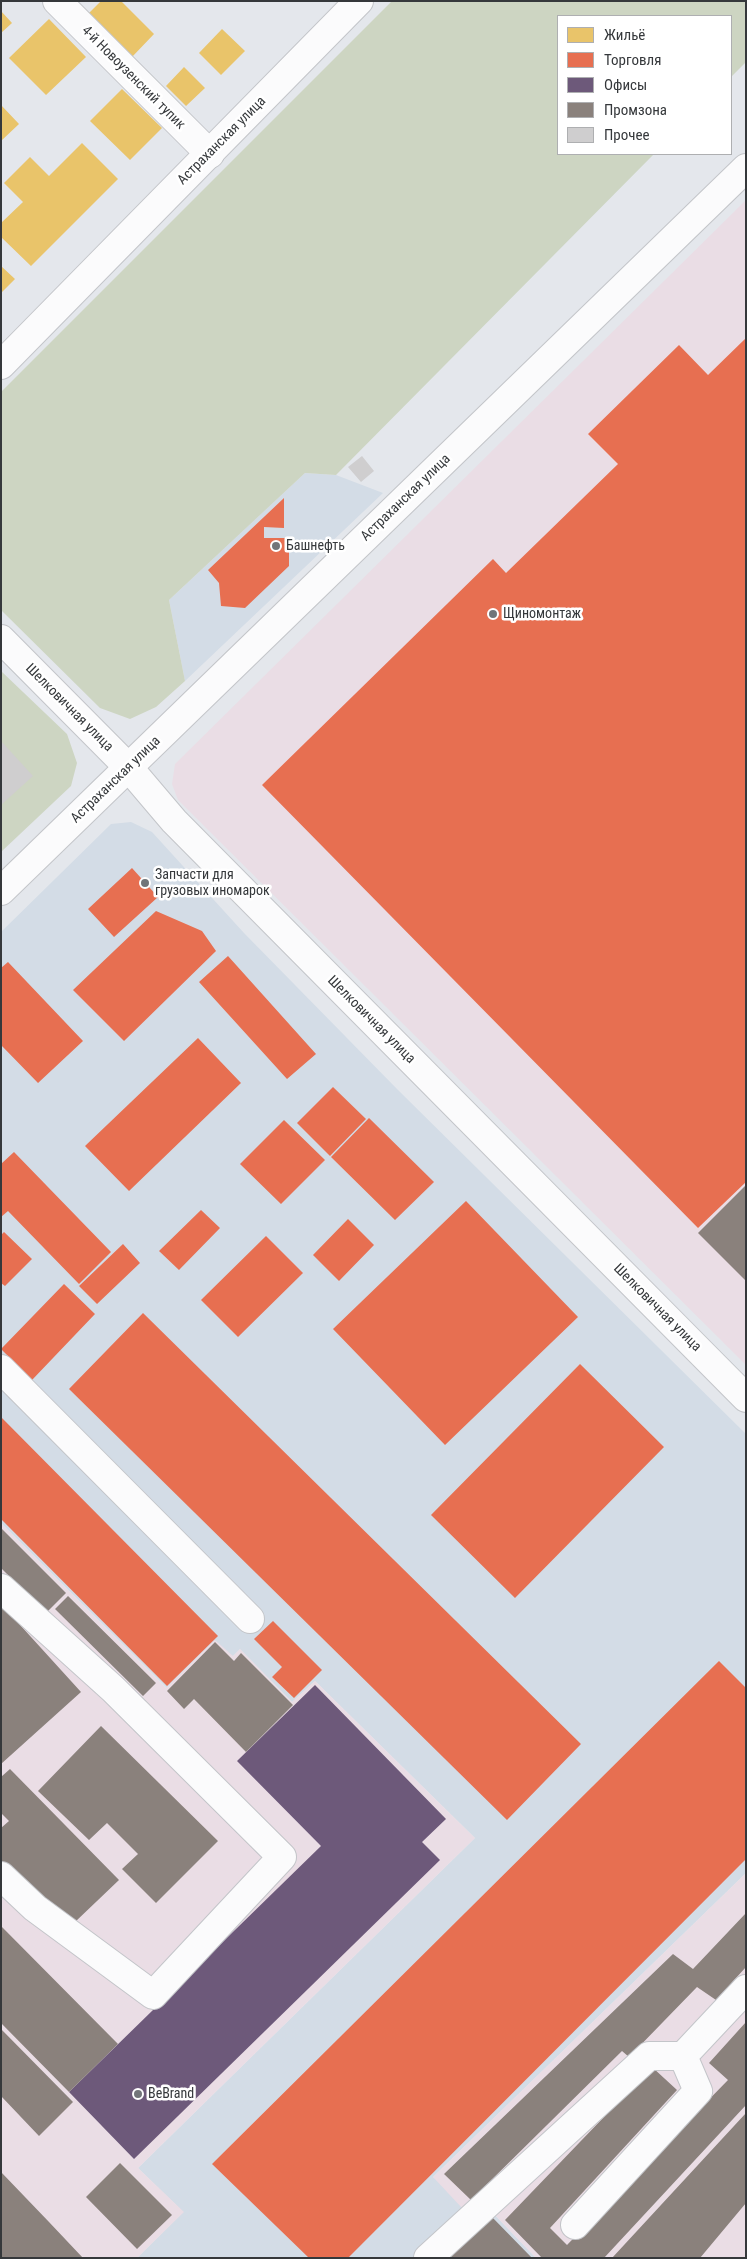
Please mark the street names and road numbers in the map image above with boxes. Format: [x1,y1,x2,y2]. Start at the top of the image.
street label: 4-й Новоузенский тупик [78,23,188,133]
street label: Астраханская улица [174,93,270,189]
street label: Астраханская улица [358,451,454,545]
street label: Шелковичная улица [22,661,116,755]
street label: Астраханская улица [68,733,164,827]
street label: Шелковичная улица [324,973,418,1067]
street label: Шелковичная улица [610,1261,704,1355]

